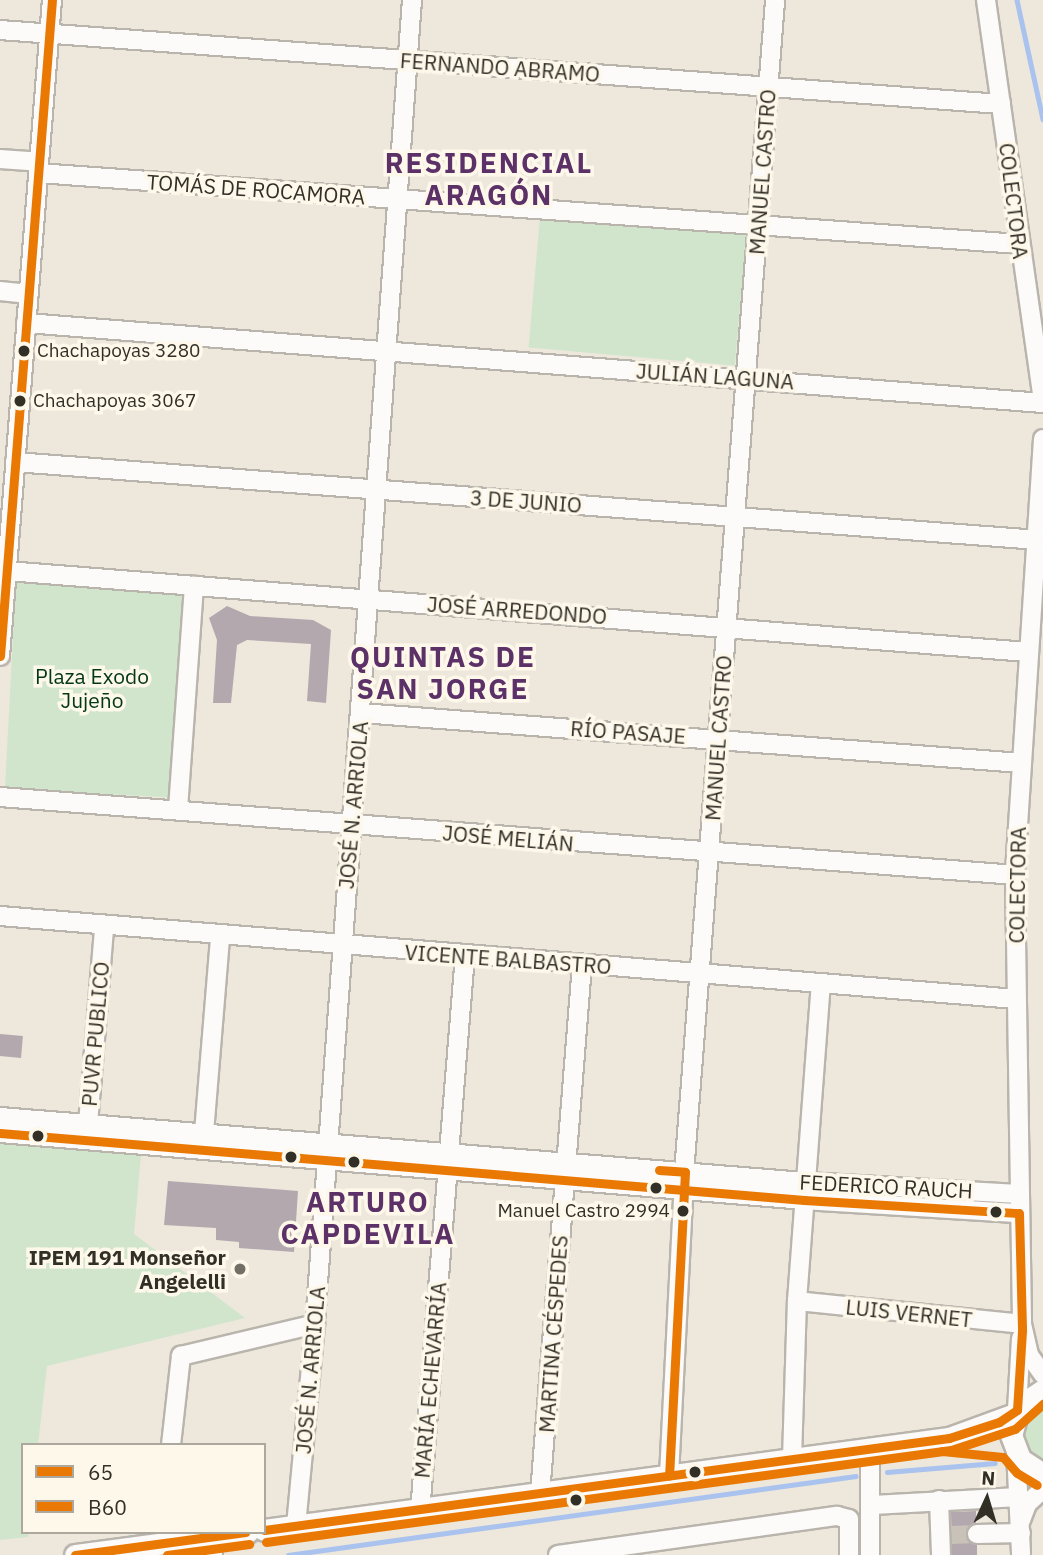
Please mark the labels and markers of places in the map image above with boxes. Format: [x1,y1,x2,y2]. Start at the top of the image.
place label: Chachapoyas 3280 [37,340,200,362]
marker: Chachapoyas 3280 [17,344,31,358]
place label: Chachapoyas 3067 [33,390,196,412]
marker: Chachapoyas 3067 [13,394,27,408]
unlabelled marker [31,1129,45,1143]
unlabelled marker [284,1150,298,1164]
unlabelled marker [347,1155,361,1169]
unlabelled marker [649,1181,663,1195]
place label: Manuel Castro 2994 [497,1200,670,1222]
marker: Manuel Castro 2994 [676,1204,690,1218]
unlabelled marker [989,1205,1003,1219]
place label: IPEM 191 Monseñor Angelelli [29,1244,226,1294]
marker: IPEM 191 Monseñor Angelelli [232,1261,248,1277]
unlabelled marker [688,1465,702,1479]
unlabelled marker [569,1493,583,1507]

